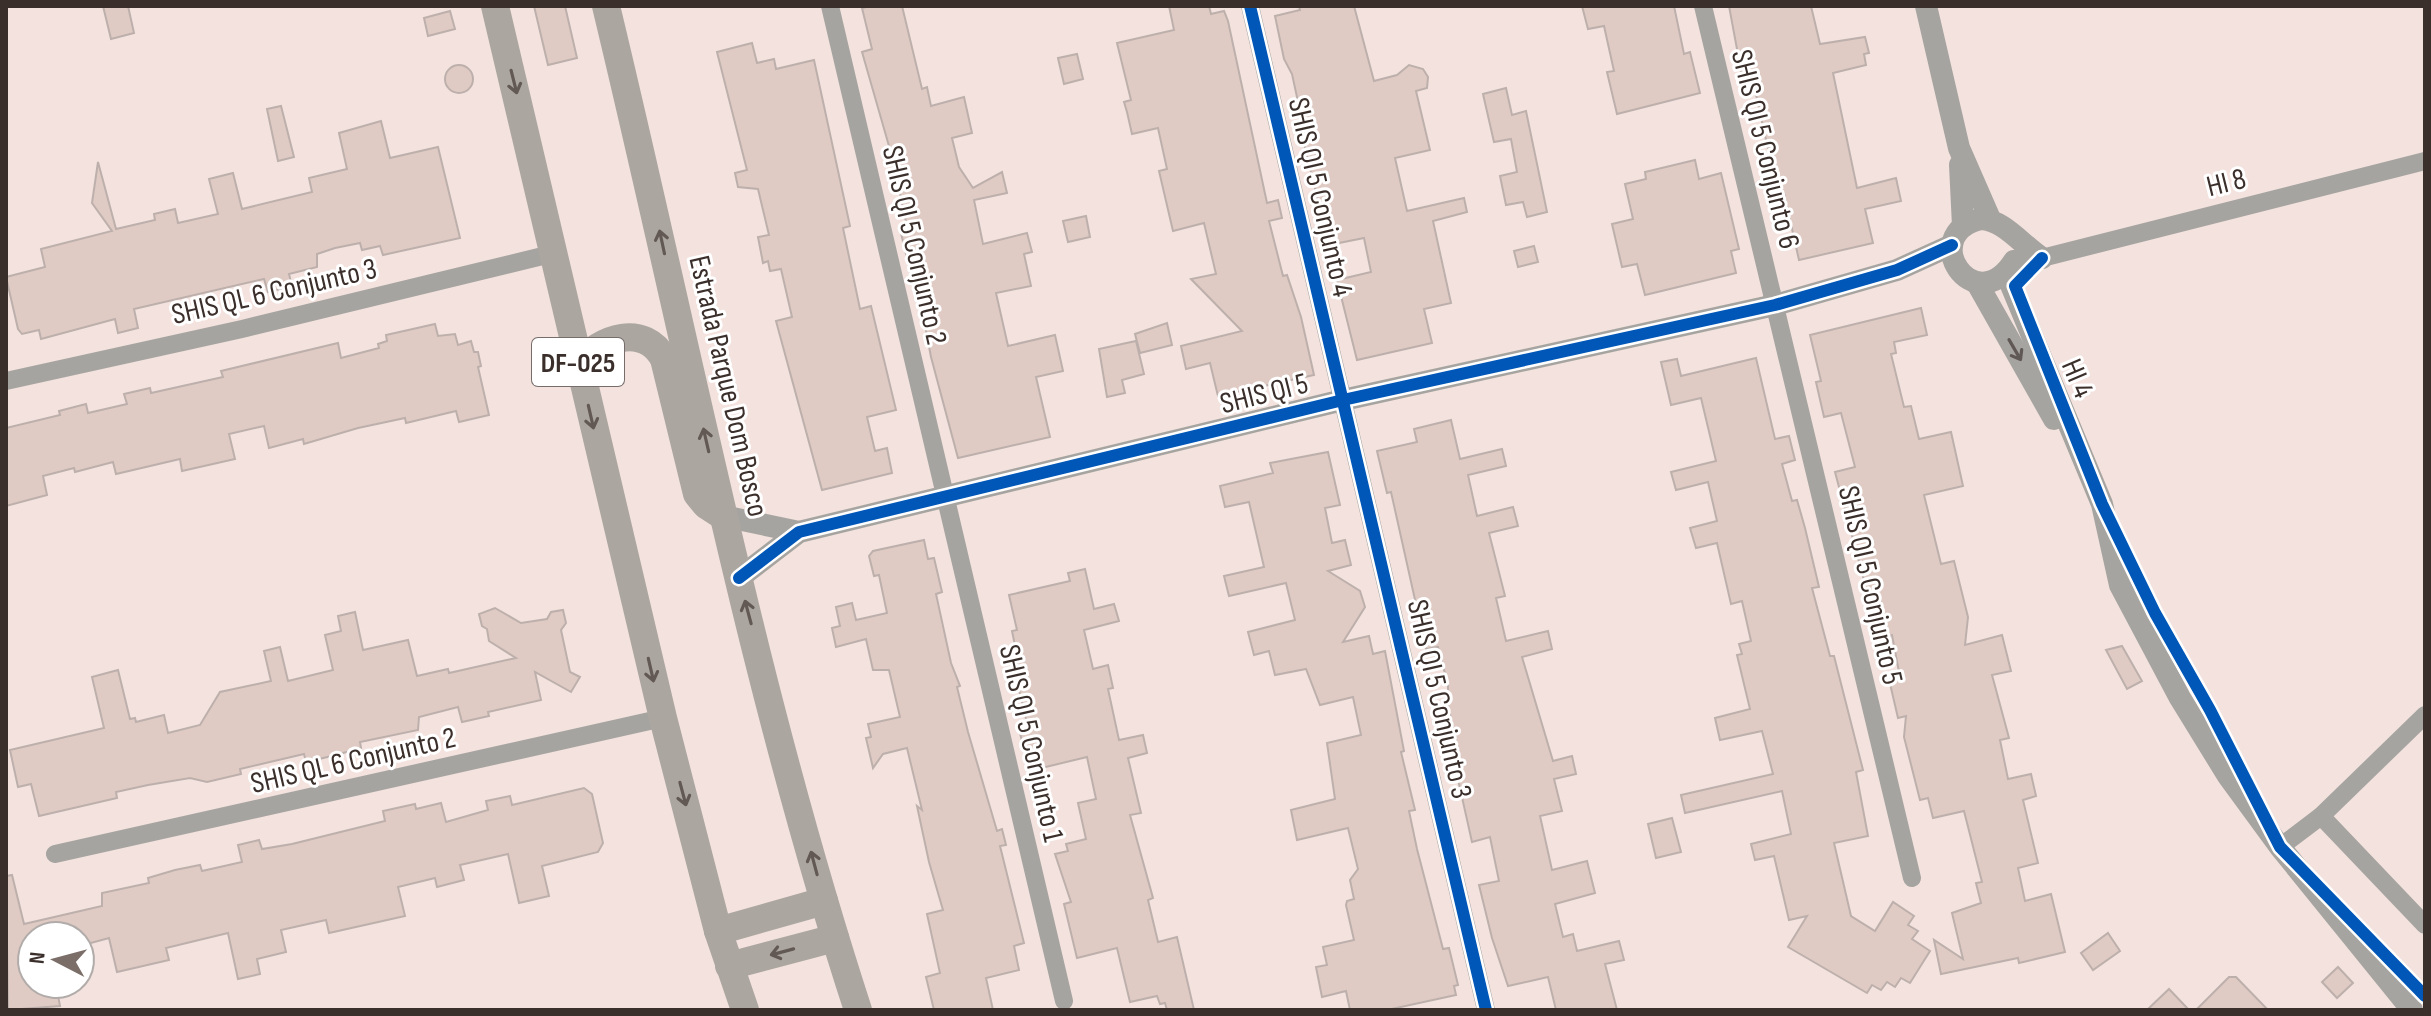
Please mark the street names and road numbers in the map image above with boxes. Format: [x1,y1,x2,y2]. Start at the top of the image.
street label: SHIS QI 5 Conjunto 6 [1723,46,1807,253]
street label: SHIS QI 5 Conjunto 4 [1280,94,1360,300]
street label: SHIS QI 5 Conjunto 2 [874,142,954,348]
street label: HI 8 [2203,161,2250,205]
street label: SHIS QL 6 Conjunto 3 [168,251,380,333]
street label: Estrada Parque Dom Bosco [680,252,776,520]
road number: DF-025 [532,338,624,386]
street label: HI 4 [2053,354,2101,403]
street label: SHIS QI 5 [1217,366,1312,422]
street label: SHIS QI 5 Conjunto 5 [1830,482,1910,688]
street label: SHIS QI 5 Conjunto 3 [1399,596,1479,802]
street label: SHIS QI 5 Conjunto 1 [991,641,1071,846]
street label: SHIS QL 6 Conjunto 2 [247,720,459,802]

